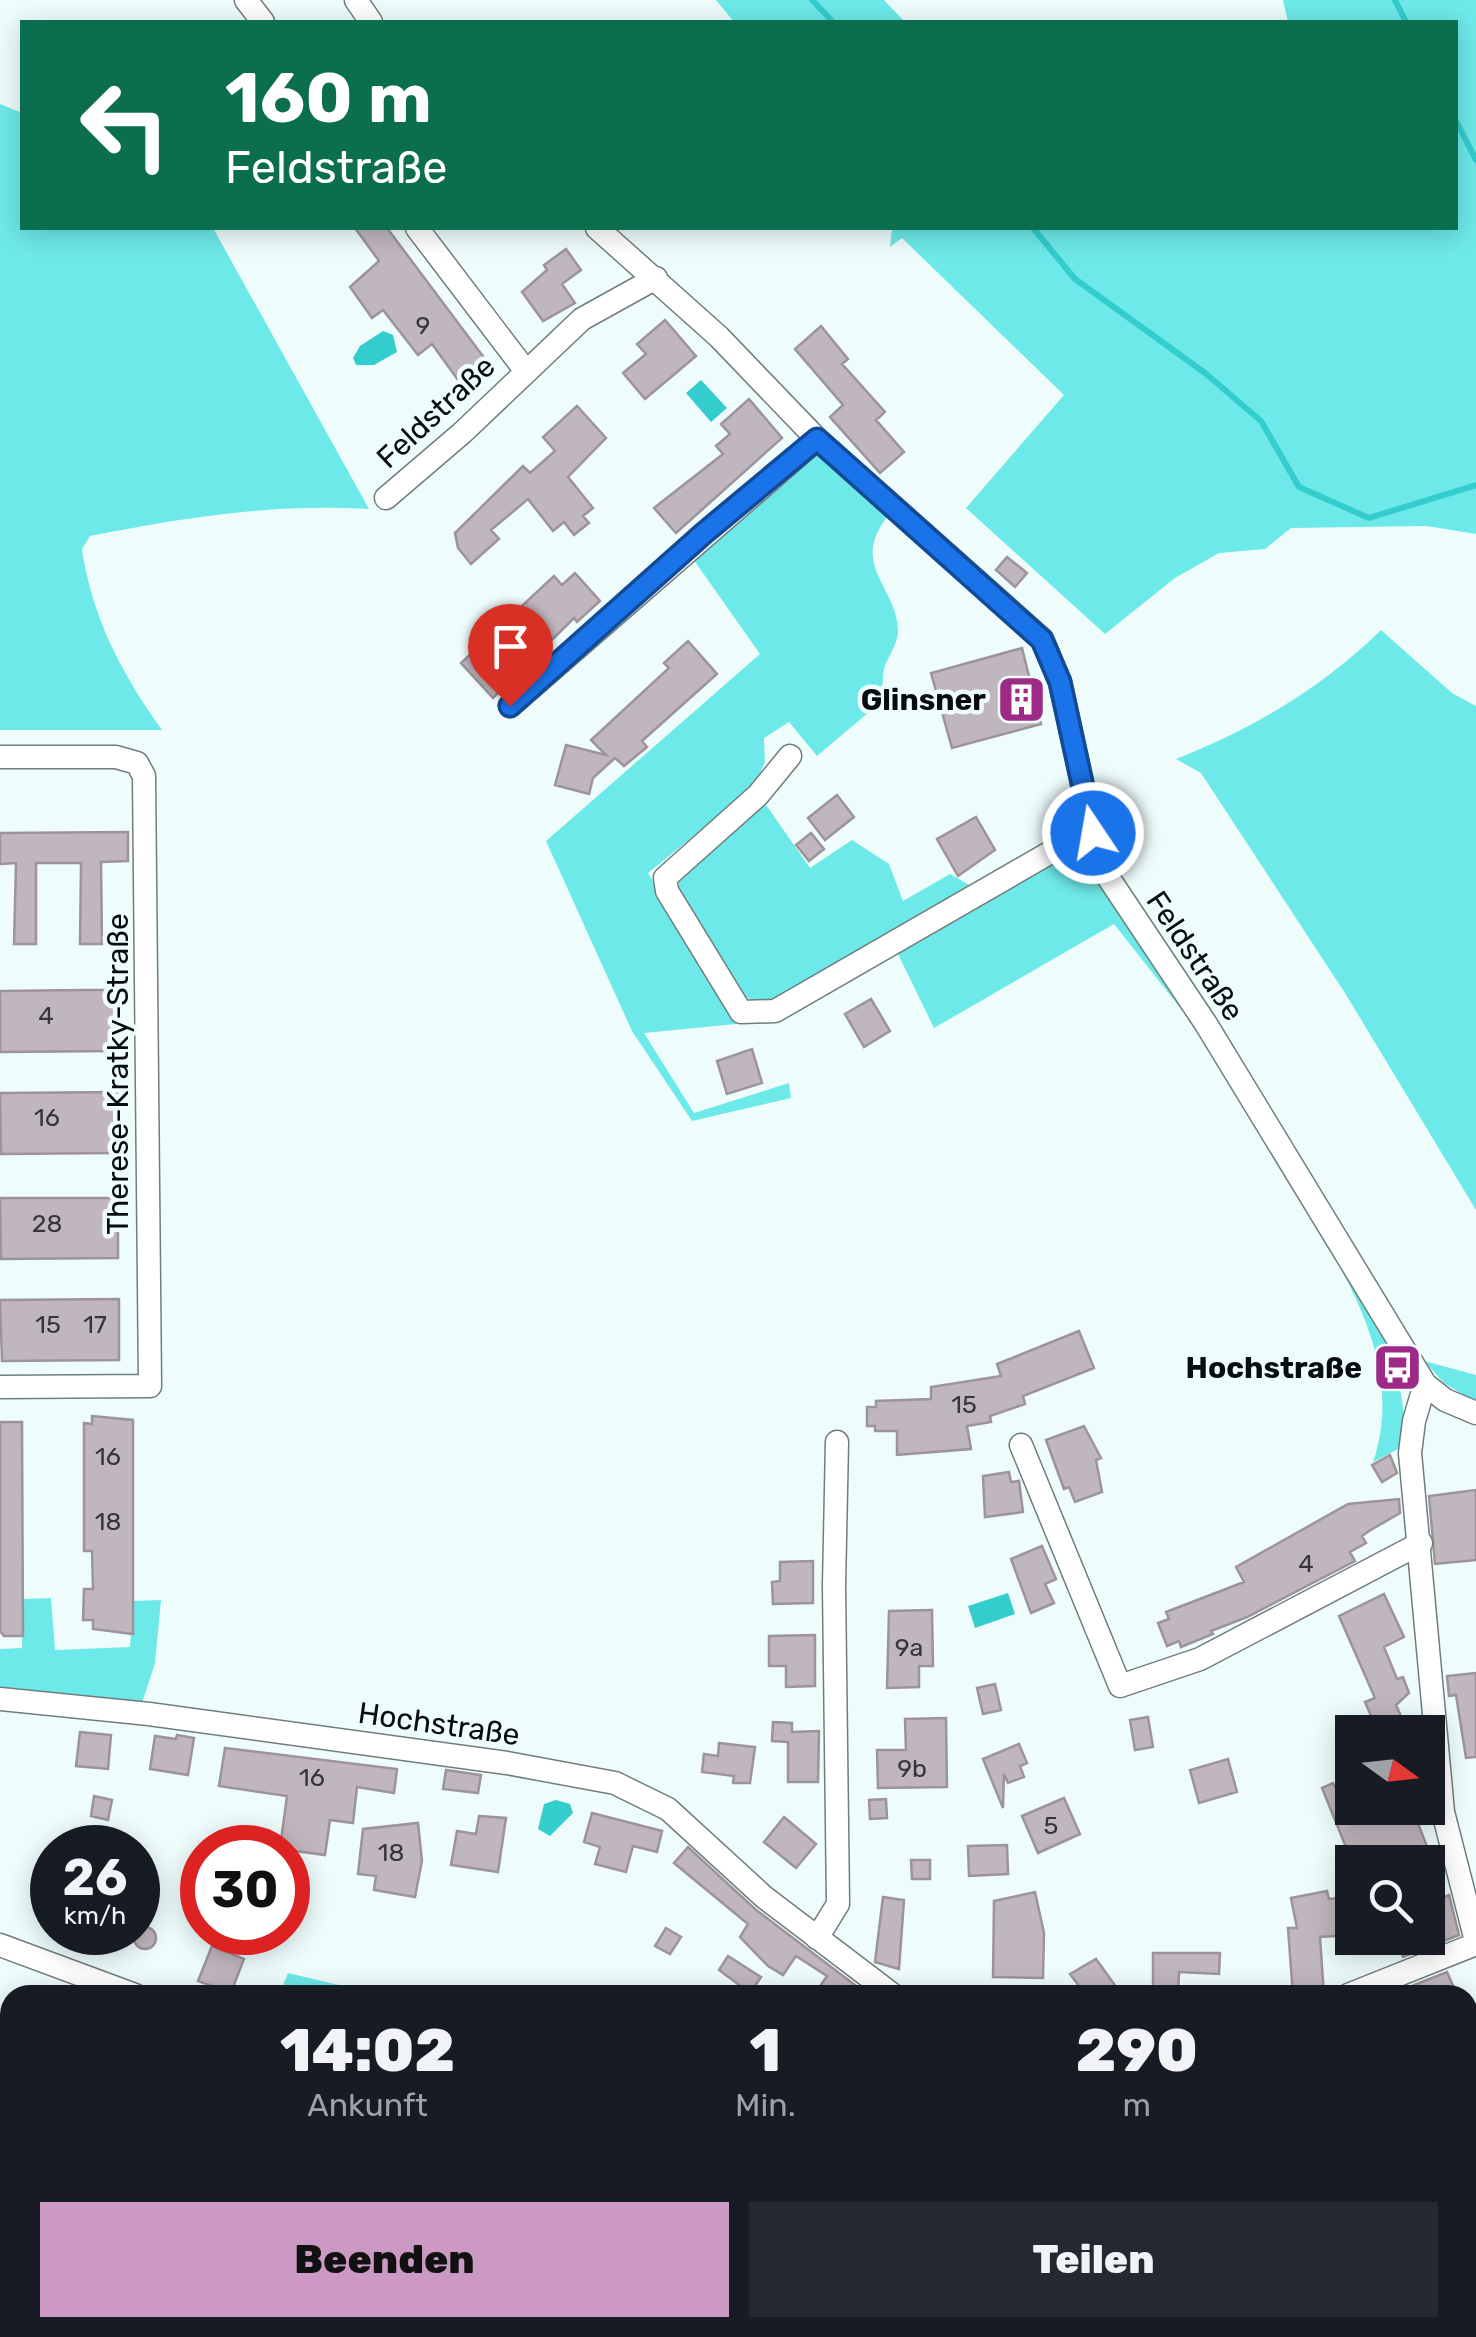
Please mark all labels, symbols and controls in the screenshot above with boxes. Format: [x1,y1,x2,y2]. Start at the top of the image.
text: 160 m [225,57,432,140]
icon: left [60,60,190,190]
text: Feldstraße [225,141,447,194]
house number: 9 [416,311,430,340]
street label: Feldstraße [369,348,503,476]
pin [468,604,553,707]
icon: arrive [483,619,538,674]
building icon: Glinsner [995,674,1047,726]
place label: Glinsner [861,682,986,718]
position arrow [1041,781,1145,885]
street label: Feldstraße [1139,884,1251,1028]
street label: Therese-Kratky-Straße [100,913,136,1235]
house number: 4 [38,1001,54,1030]
house number: 16 [34,1103,60,1132]
house number: 28 [32,1209,62,1238]
house number: 15 [35,1310,61,1339]
house number: 17 [83,1310,107,1339]
bus stop icon: Hochstraße [1371,1342,1423,1394]
place label: Hochstraße [1186,1350,1362,1386]
house number: 15 [951,1390,977,1419]
house number: 16 [95,1442,121,1471]
house number: 18 [95,1507,121,1536]
house number: 4 [1298,1549,1314,1578]
house number: 9a [895,1633,923,1662]
street label: Hochstraße [356,1695,522,1753]
north arrow [1335,1715,1445,1825]
map controls [1335,1715,1445,1955]
house number: 9b [897,1754,927,1783]
house number: 16 [299,1763,325,1792]
house number: 5 [1044,1811,1058,1840]
speed limit sign: 30 [180,1825,310,1955]
house number: 18 [378,1838,404,1867]
button: search [1335,1845,1445,1955]
text: 26 [62,1848,128,1908]
text: km/h [64,1901,126,1930]
text: 14:02 [280,2015,455,2086]
text: 1 [750,2015,781,2086]
text: 290 [1076,2015,1198,2086]
text: Ankunft [307,2086,428,2124]
text: Min. [735,2086,796,2124]
text: m [1123,2086,1151,2124]
button: Beenden [40,2202,729,2317]
button: Teilen [749,2202,1438,2317]

